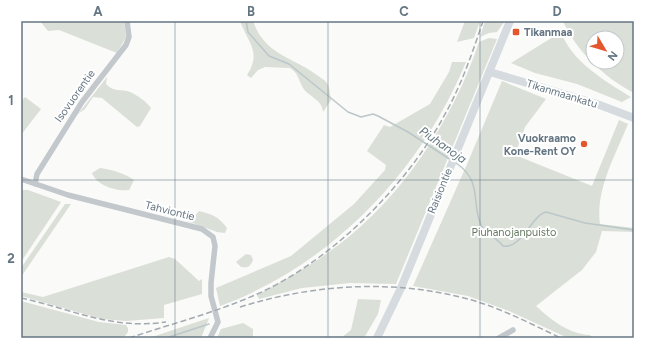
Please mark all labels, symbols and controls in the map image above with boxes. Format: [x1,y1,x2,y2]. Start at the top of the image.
text: A [93,4,103,19]
text: B [247,4,255,19]
text: C [399,4,409,19]
text: D [552,4,562,19]
place label: Tikanmaa [524,26,573,39]
marker: Tikanmaa [511,27,521,37]
north arrow [585,30,625,70]
text: N [605,48,620,63]
street label: Isovuorentie [52,67,98,125]
street label: Tikanmaankatu [525,77,599,111]
text: 1 [8,93,14,108]
water label: Piuhanoja [417,124,469,166]
place label: Vuokraamo Kone-Rent OY [504,132,577,158]
marker: Vuokraamo Kone-Rent OY [579,139,589,149]
street label: Raisiontie [425,166,455,216]
street label: Tahviontie [144,199,196,223]
park label: Piuhanojanpuisto [472,226,556,239]
text: 2 [7,251,15,266]

